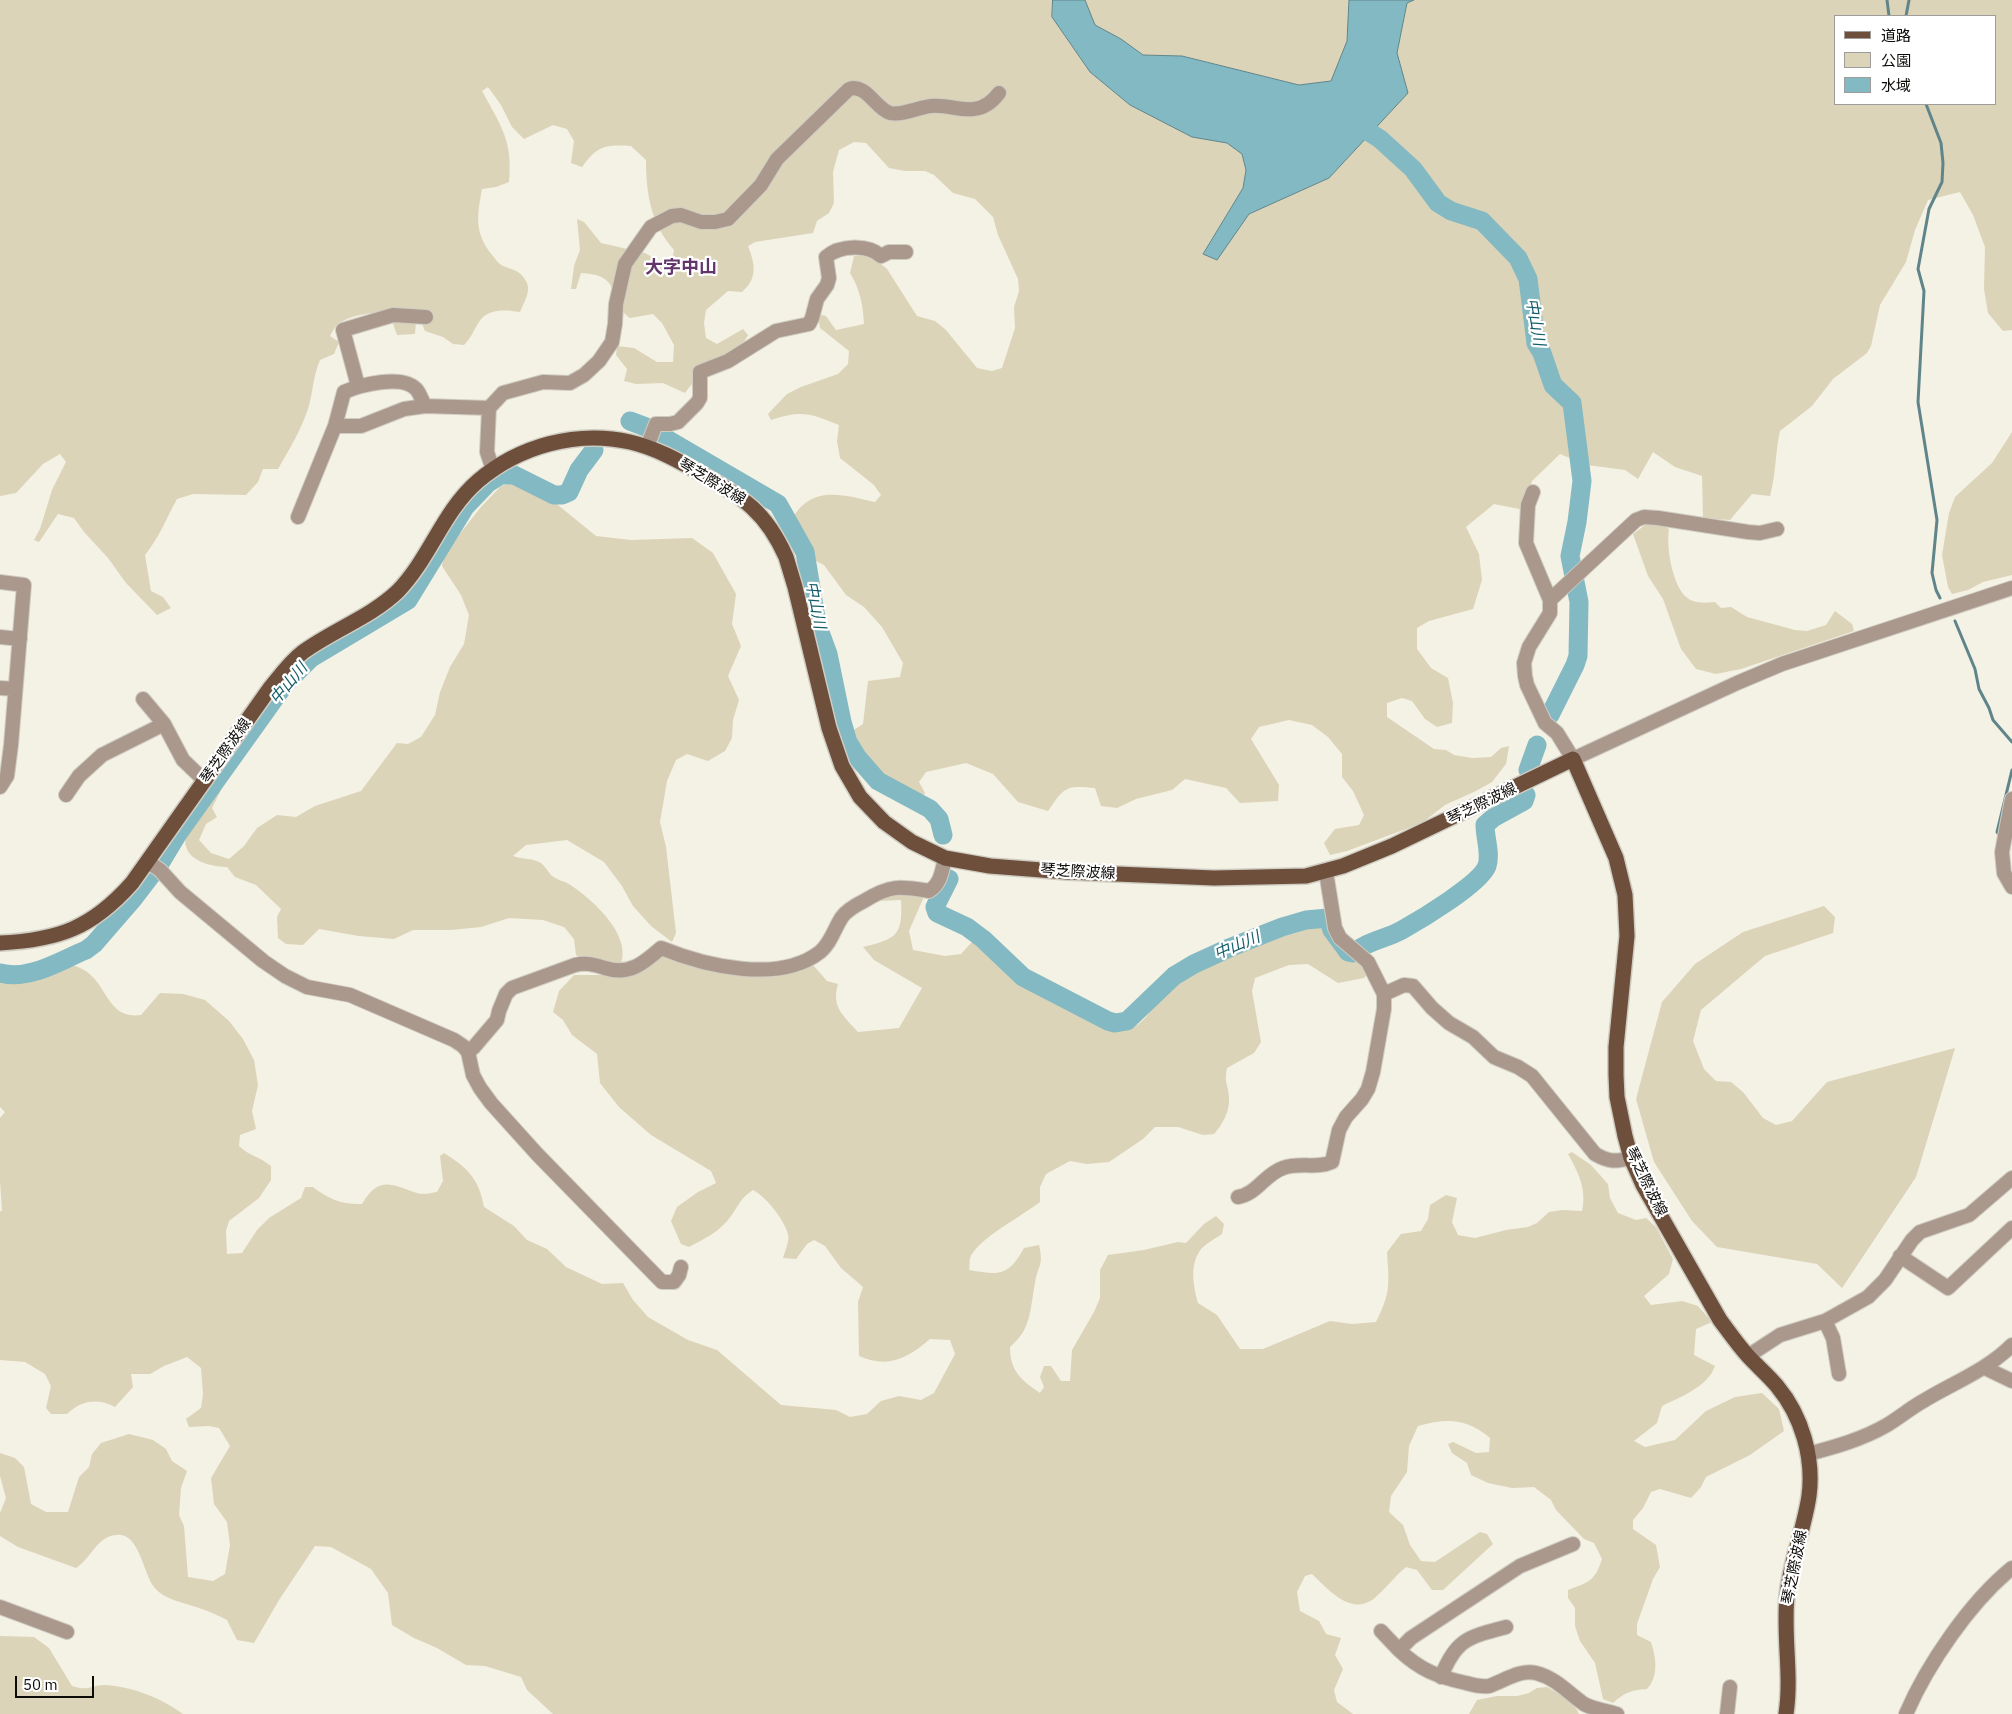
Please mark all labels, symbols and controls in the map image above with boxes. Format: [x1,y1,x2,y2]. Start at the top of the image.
legend [1834,15,1997,105]
text: 道路 [1881,26,1911,45]
text: 公園 [1881,51,1911,70]
text: 水域 [1881,76,1911,95]
district label: 大字中山 [645,257,717,279]
water label: 中山川 [1521,297,1549,347]
street label: 琴芝際波線 [675,455,749,509]
water label: 中山川 [801,580,829,630]
water label: 中山川 [266,659,312,709]
street label: 琴芝際波線 [197,715,255,787]
street label: 琴芝際波線 [1444,779,1520,829]
street label: 琴芝際波線 [1040,861,1116,883]
water label: 中山川 [1211,928,1263,964]
street label: 琴芝際波線 [1621,1144,1671,1220]
street label: 琴芝際波線 [1779,1528,1811,1606]
scale bar [18,1666,96,1698]
text: 50 m [23,1675,58,1694]

